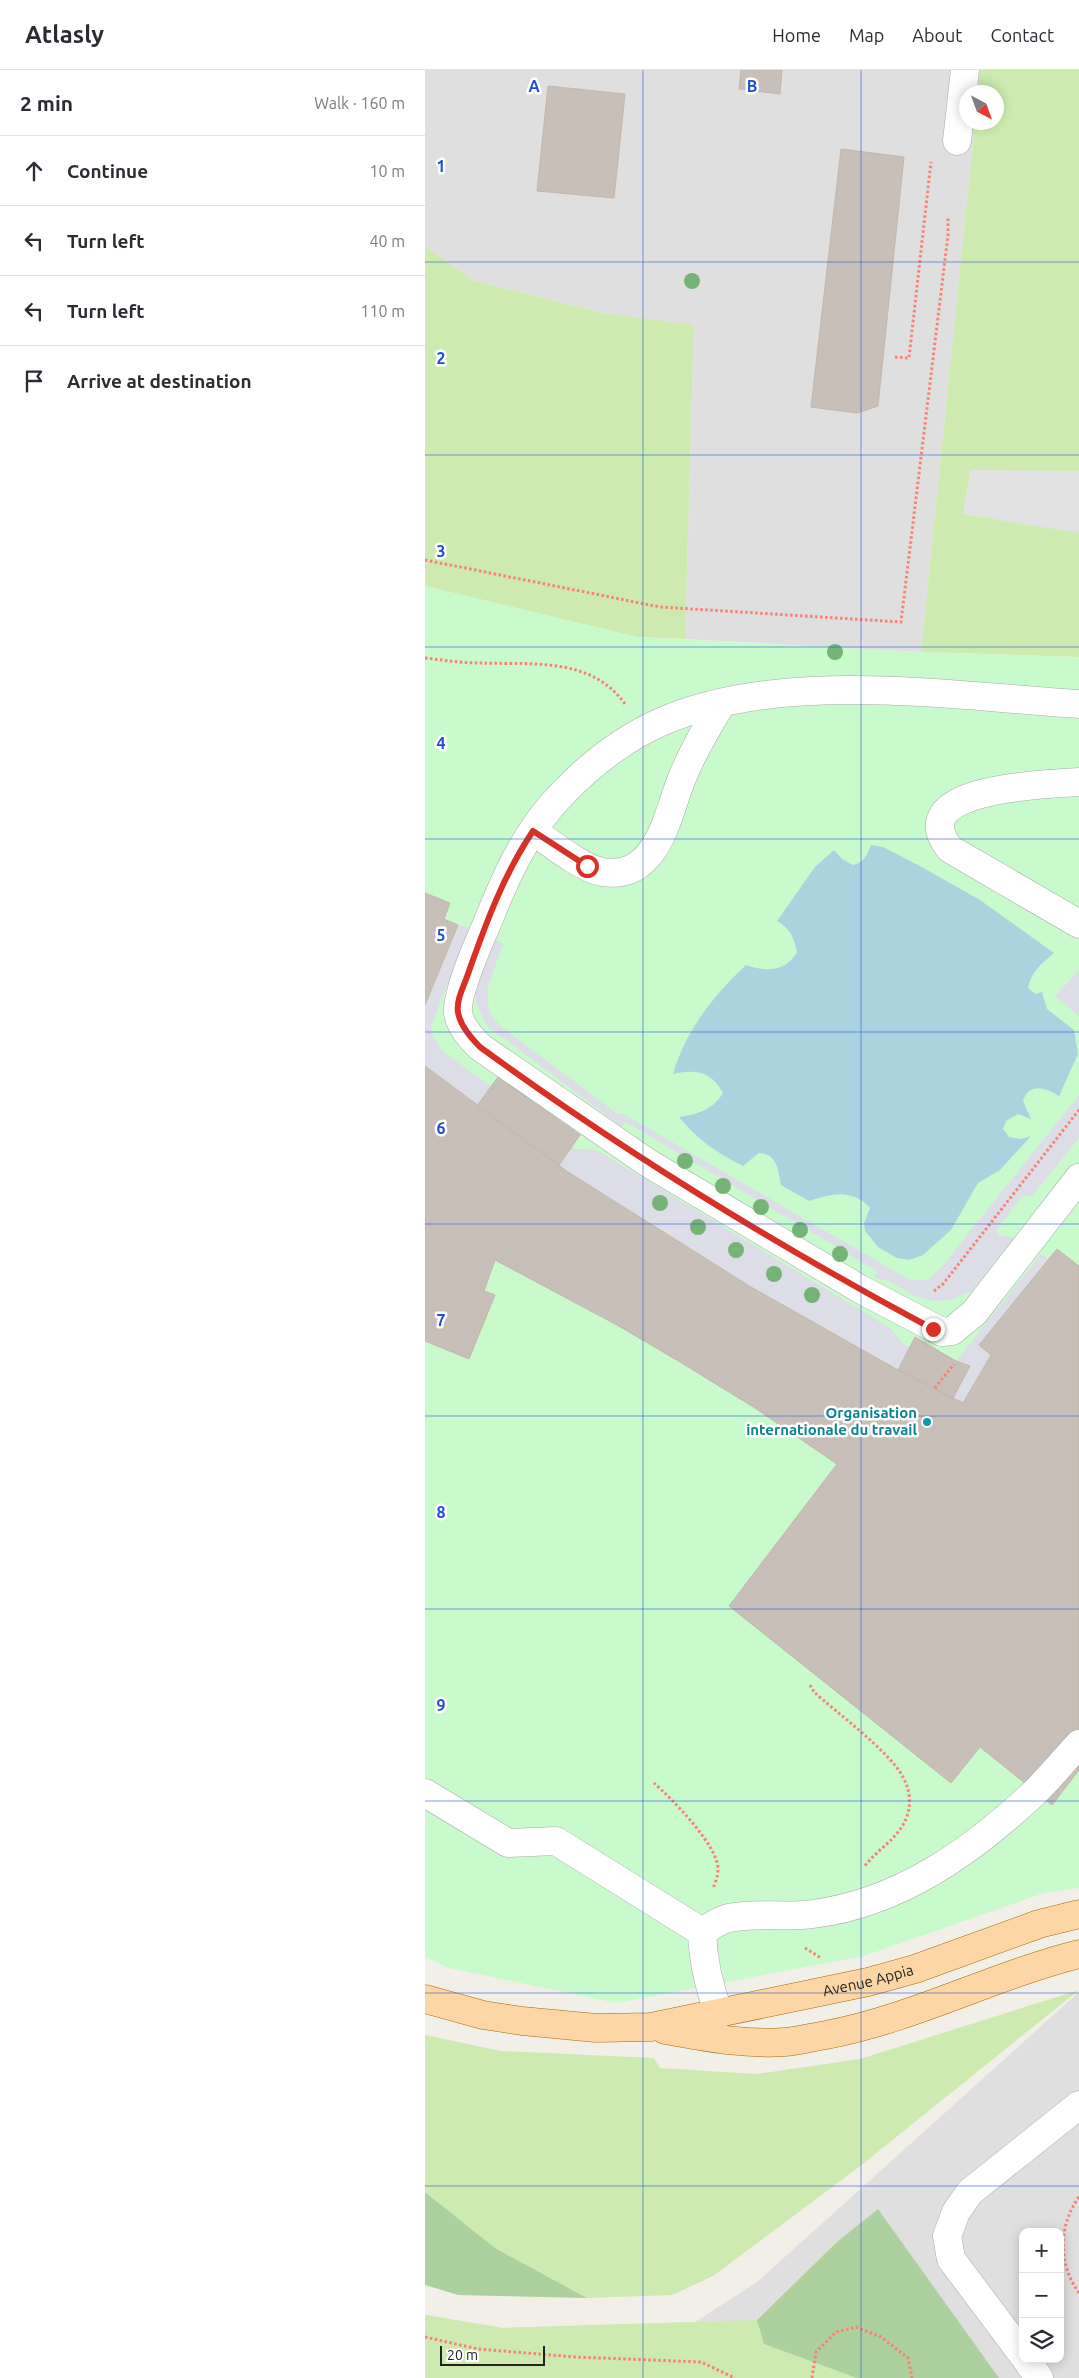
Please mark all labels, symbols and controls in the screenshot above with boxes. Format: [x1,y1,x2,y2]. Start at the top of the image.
text: Atlasly [25,21,104,48]
text: Home [772,25,821,45]
text: Map [849,25,884,45]
text: About [912,25,962,45]
text: Contact [990,25,1054,45]
text: A [528,77,540,95]
text: B [747,77,757,95]
north arrow [959,85,1004,130]
text: 2 min [20,91,73,115]
text: Walk · 160 m [314,94,405,112]
icon: ahead [20,157,48,185]
text: 1 [436,157,446,175]
text: Continue [67,160,148,182]
text: 10 m [369,162,405,180]
icon: left [20,227,48,255]
text: Turn left [67,230,145,252]
text: 40 m [369,232,405,250]
icon: left [20,297,48,325]
text: Turn left [67,300,145,322]
text: 110 m [360,302,405,320]
text: 2 [436,349,446,367]
icon: arrive [20,367,48,395]
text: Arrive at destination [67,370,252,392]
text: 3 [436,542,446,560]
text: 4 [436,734,446,752]
route start [576,855,599,878]
text: 5 [436,926,446,944]
text: 6 [436,1119,446,1137]
text: 7 [436,1311,446,1329]
route end [922,1318,945,1341]
place label: Organisation internationale du travail [746,1404,917,1438]
marker: Organisation internationale du travail [921,1416,933,1428]
text: 8 [436,1503,446,1521]
text: 9 [436,1696,446,1714]
street label: Avenue Appia [821,1961,915,1999]
map controls [1019,2228,1064,2363]
button: + [1019,2228,1064,2273]
button: − [1019,2273,1064,2318]
button: layers [1019,2318,1064,2363]
scale bar [440,2343,545,2366]
text: 20 m [447,2347,478,2363]

